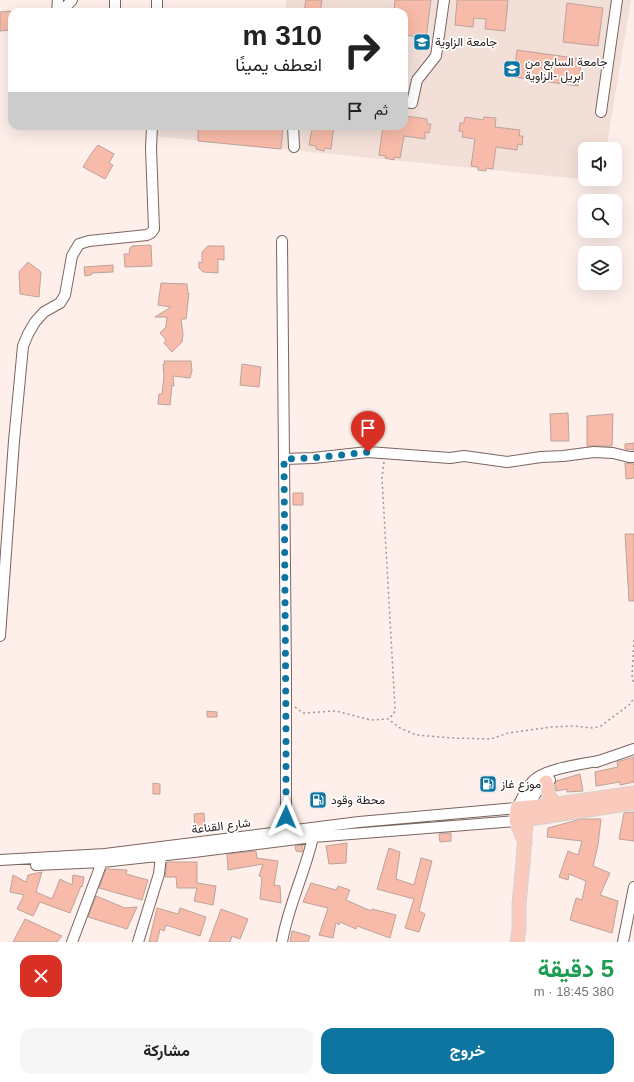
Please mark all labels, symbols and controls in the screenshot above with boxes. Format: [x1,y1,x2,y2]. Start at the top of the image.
text: 310 m [243,20,322,51]
icon: right [336,24,388,76]
school or university icon: جامعة الزاوية [412,32,432,52]
place label: جامعة الزاوية [435,35,497,50]
text: انعطف يمينًا [235,55,322,75]
place label: جامعة السابع من ابريل -الزاوية [525,55,608,84]
school or university icon: جامعة السابع من ابريل -الزاوية [502,59,522,79]
icon: arrive [344,100,366,122]
text: ثم [374,101,388,118]
map controls [578,142,622,290]
button: sound [578,142,622,186]
button: search [578,194,622,238]
button: layers [578,246,622,290]
pin [351,411,385,452]
icon: arrive [357,417,379,439]
fuel station icon: موزع غاز [478,774,498,794]
place label: موزع غاز [500,777,541,793]
fuel station icon: محطة وقود [308,790,328,810]
place label: محطة وقود [331,793,385,808]
position arrow [265,796,307,838]
street label: شارع القناعة [191,815,252,839]
button: close [20,955,62,997]
text: 5 دقيقة [537,955,614,982]
text: 380 m · 18:45 [534,984,614,999]
button: مشاركة [20,1028,313,1074]
button: خروج [321,1028,614,1074]

